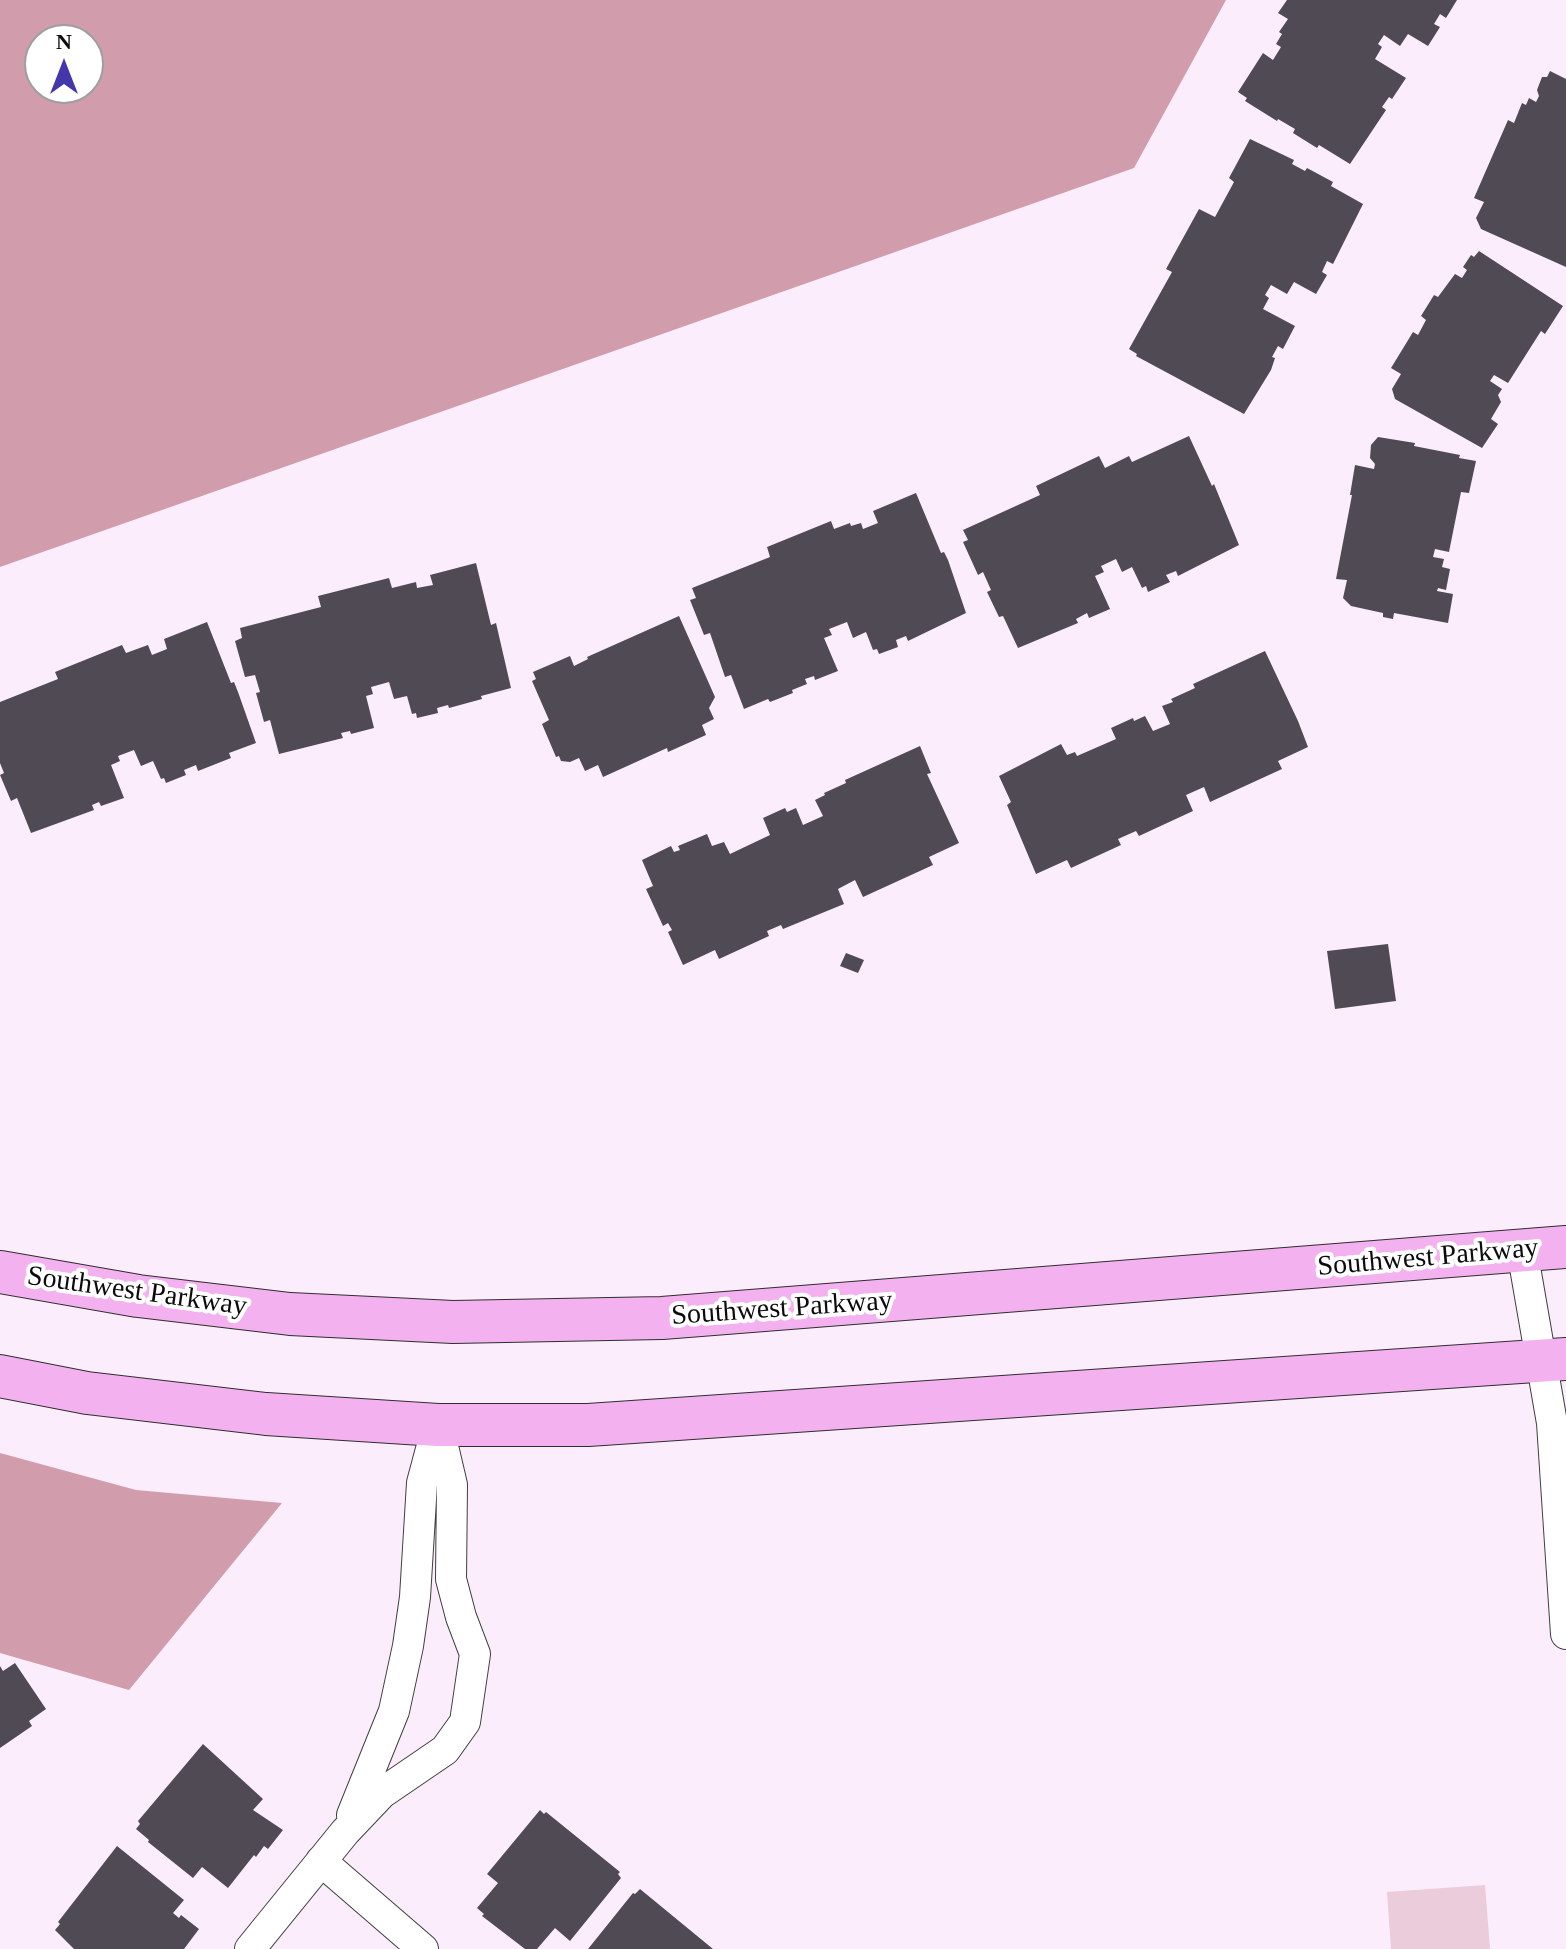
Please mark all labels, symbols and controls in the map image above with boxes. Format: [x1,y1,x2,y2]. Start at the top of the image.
north arrow [24,24,104,104]
text: N [56,29,72,54]
street label: Southwest Parkway [1316,1232,1540,1284]
street label: Southwest Parkway [25,1260,249,1324]
street label: Southwest Parkway [670,1285,894,1333]

